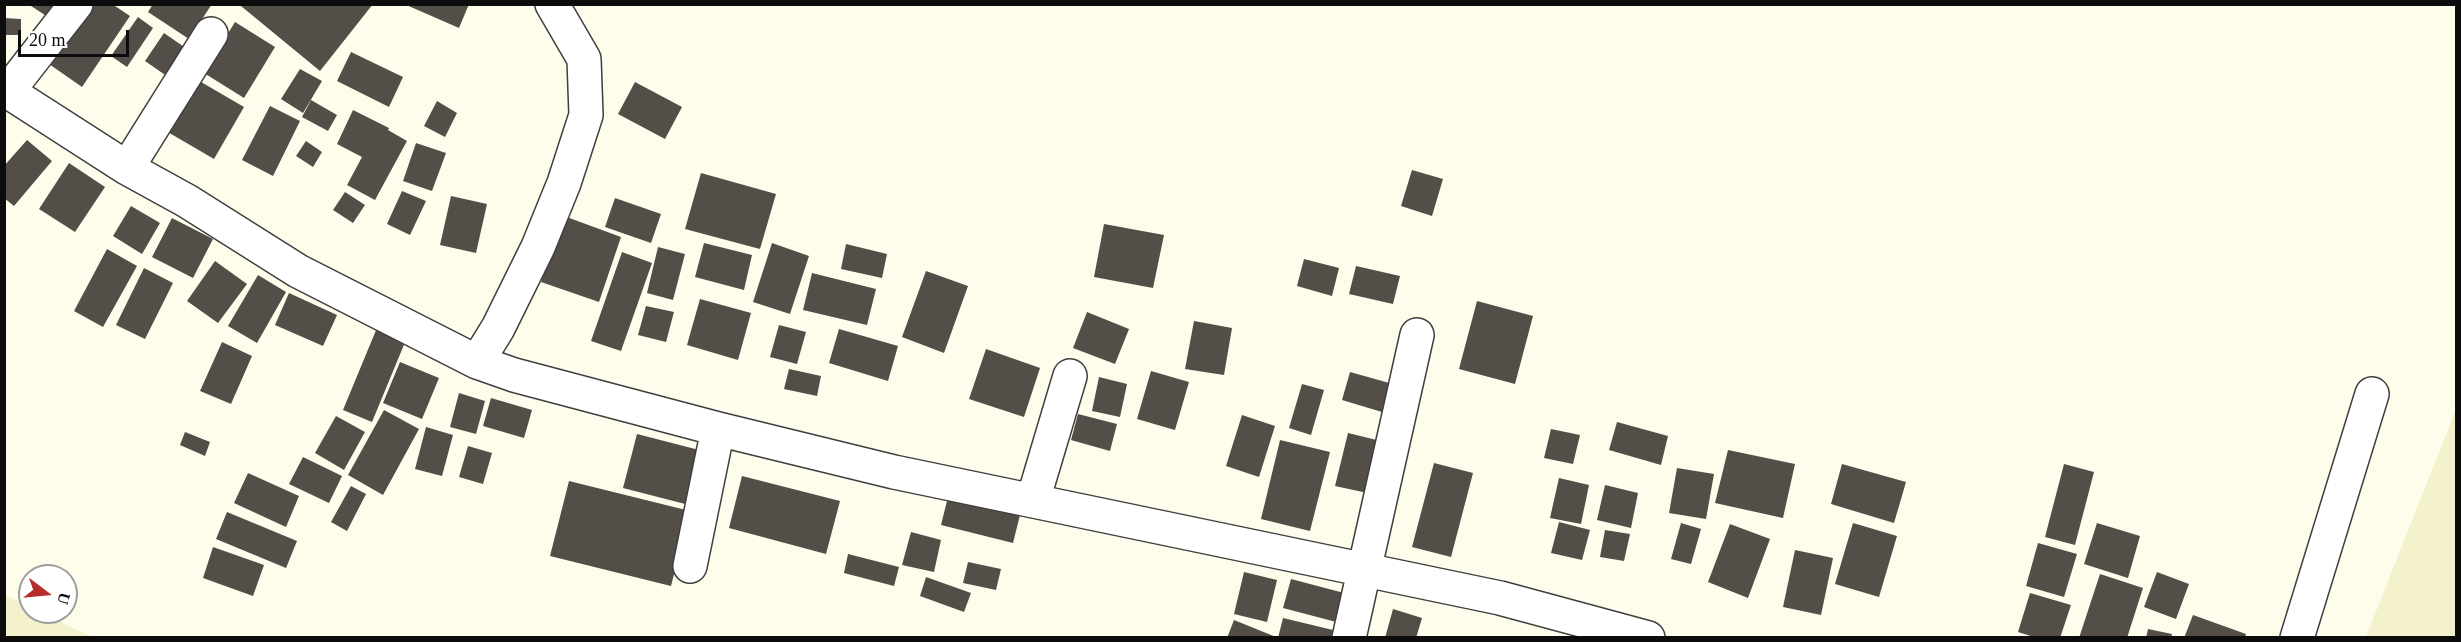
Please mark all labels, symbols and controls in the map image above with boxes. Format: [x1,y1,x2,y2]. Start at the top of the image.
scale bar [21,18,132,56]
text: 20 m [29,30,66,50]
north arrow [18,564,78,624]
text: U [54,591,74,606]

